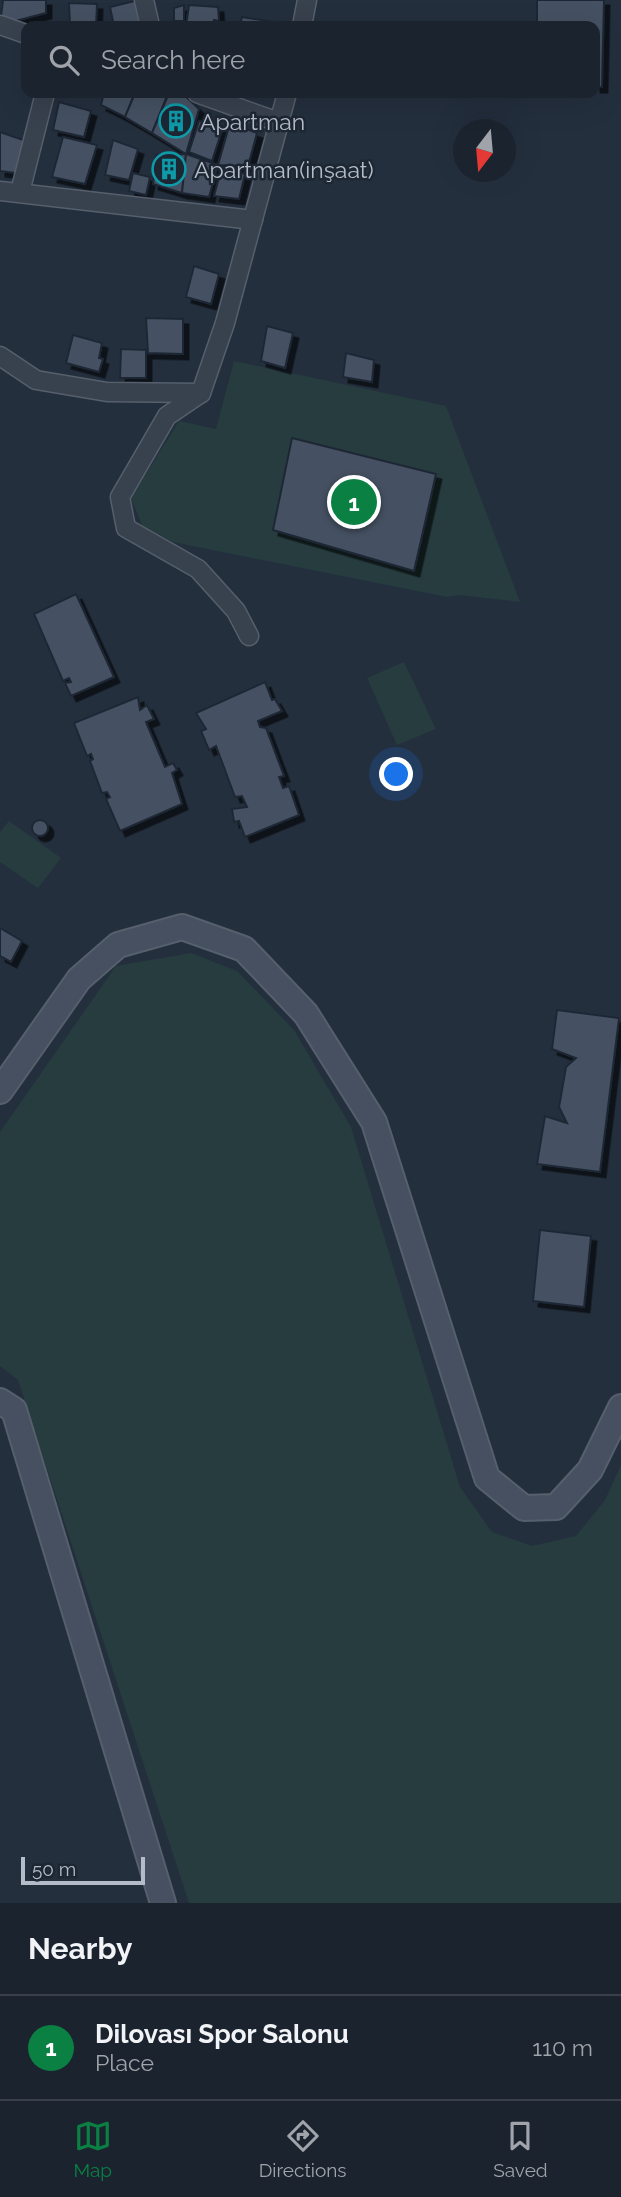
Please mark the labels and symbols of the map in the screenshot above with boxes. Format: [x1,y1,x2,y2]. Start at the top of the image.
building icon: Apartman [157,102,195,140]
place label: Apartman [200,108,305,135]
north arrow [453,119,516,182]
building icon: Apartman(inşaat) [150,150,188,188]
place label: Apartman(inşaat) [194,156,374,183]
pin: 1 [331,476,377,528]
your location [379,757,413,791]
scale bar [21,1854,145,1886]

